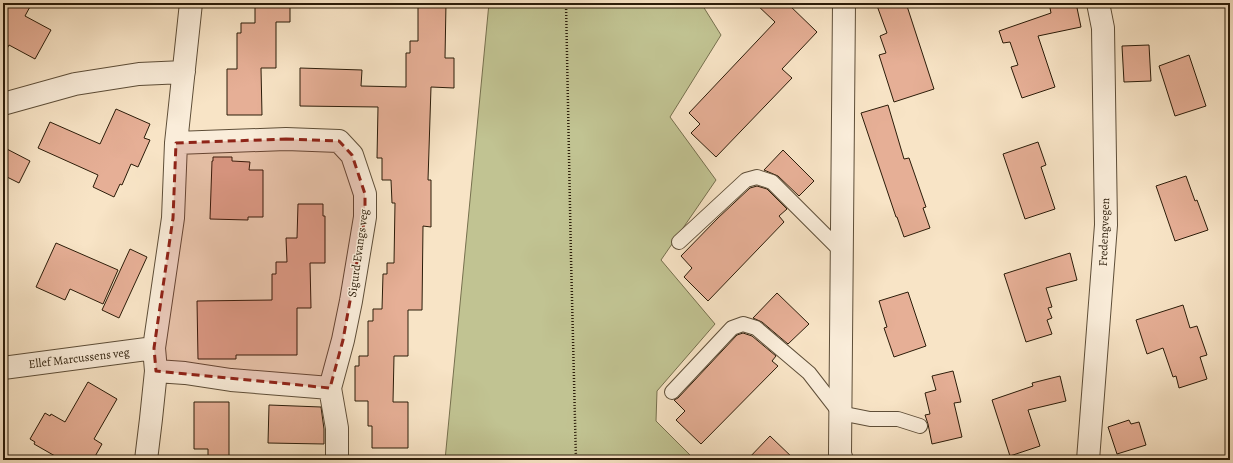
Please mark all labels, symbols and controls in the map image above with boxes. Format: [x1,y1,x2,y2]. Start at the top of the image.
street label: Fredengvegen [1095,197,1113,267]
street label: Sigurd Evangs veg [344,208,372,298]
street label: Ellef Marcussens veg [28,344,130,372]

